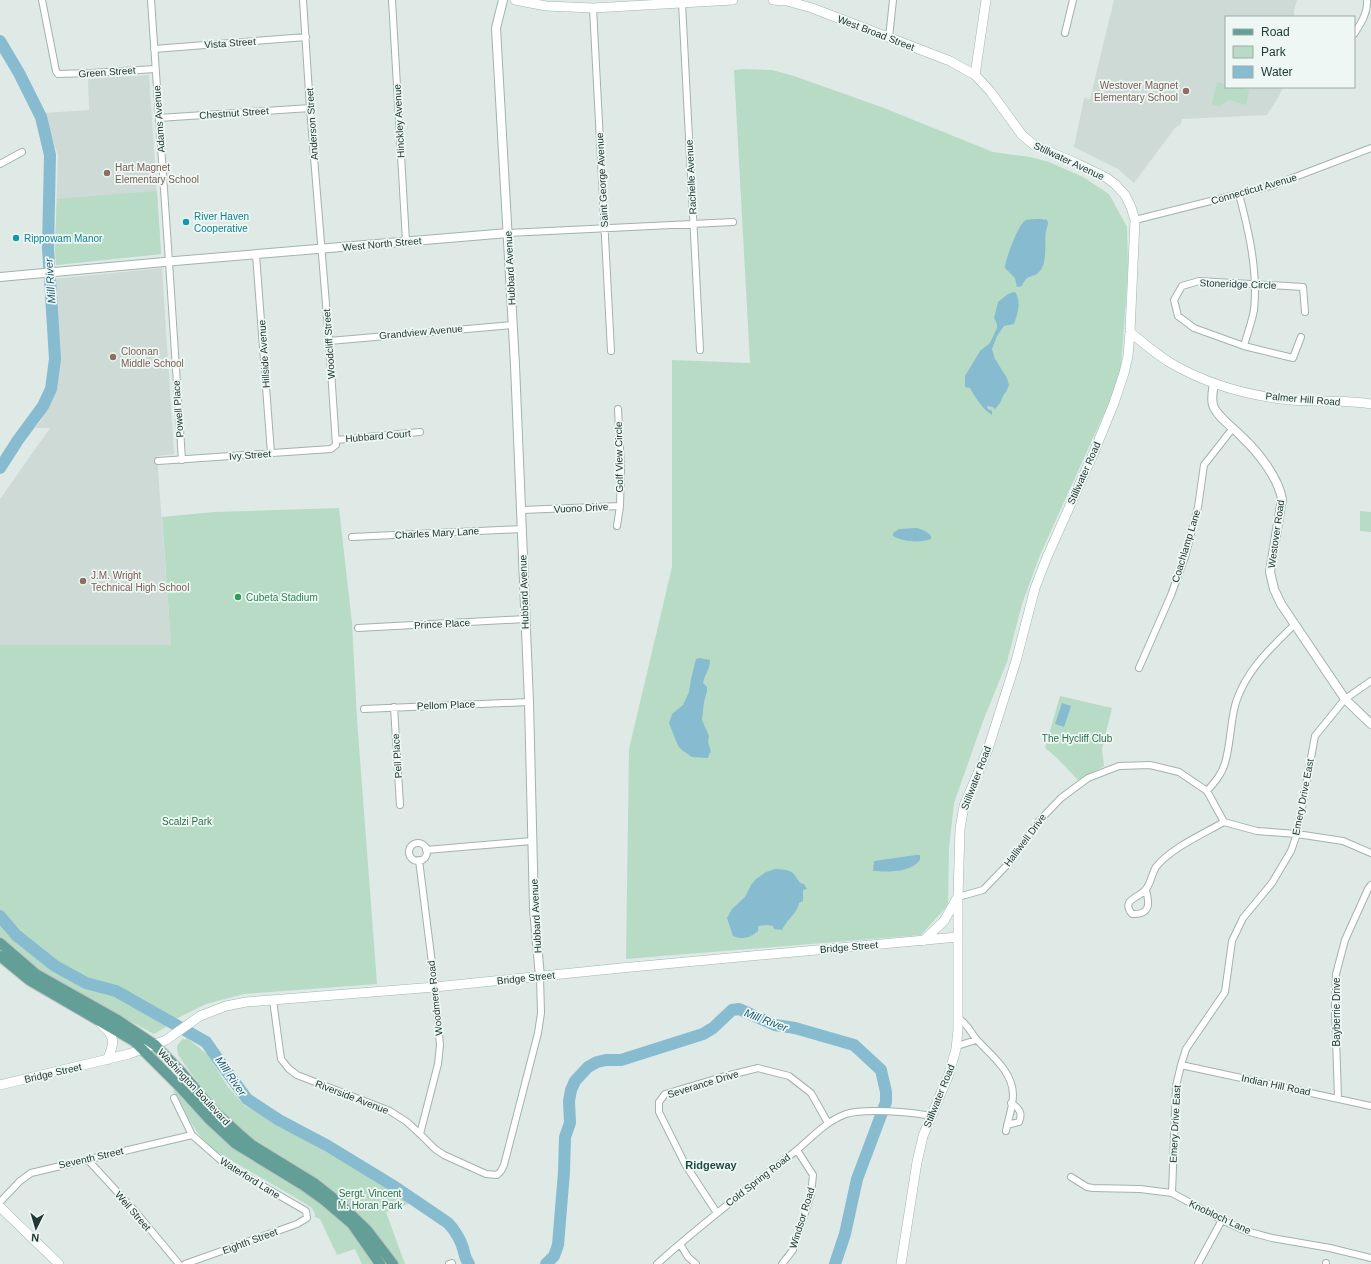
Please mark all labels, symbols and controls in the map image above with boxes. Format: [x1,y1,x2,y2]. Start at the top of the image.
street label: West Broad Street [836,13,916,53]
legend [1225,16,1355,88]
text: Road [1261,25,1290,39]
street label: Vista Street [204,36,256,50]
text: Park [1261,45,1287,59]
street label: Green Street [78,65,136,79]
text: Water [1261,65,1293,79]
place label: Westover Magnet Elementary School [1094,80,1178,103]
street label: Hinckley Avenue [392,83,406,158]
street label: Adams Avenue [151,85,167,153]
marker: Westover Magnet Elementary School [1181,86,1191,96]
street label: Anderson Street [304,87,320,160]
street label: Chestnut Street [199,105,269,121]
street label: Saint George Avenue [594,132,610,228]
street label: Rachelle Avenue [684,139,698,215]
street label: Stillwater Avenue [1032,140,1106,182]
place label: Hart Magnet Elementary School [115,162,199,185]
marker: Hart Magnet Elementary School [102,168,112,178]
street label: Connecticut Avenue [1210,171,1299,207]
place label: River Haven Cooperative [194,211,249,234]
marker: River Haven Cooperative [181,217,191,227]
street label: Hubbard Avenue [503,230,517,305]
marker: Rippowam Manor [11,233,21,243]
place label: Rippowam Manor [24,233,103,244]
street label: West North Street [342,235,422,253]
water label: Mill River [42,257,58,304]
street label: Stoneridge Circle [1199,277,1277,291]
street label: Woodcliff Street [321,308,337,379]
street label: Hillside Avenue [256,319,272,388]
street label: Grandview Avenue [379,323,464,341]
place label: Cloonan Middle School [121,346,184,369]
marker: Cloonan Middle School [108,352,118,362]
street label: Powell Place [170,380,185,438]
street label: Palmer Hill Road [1265,390,1341,408]
street label: Golf View Circle [613,421,625,493]
street label: Hubbard Court [345,428,411,444]
street label: Stillwater Road [1065,440,1103,506]
street label: Ivy Street [229,448,272,462]
street label: Westover Road [1266,499,1286,569]
street label: Vuono Drive [553,501,609,515]
street label: Coachlamp Lane [1170,508,1202,584]
street label: Charles Mary Lane [395,525,480,541]
street label: Hubbard Avenue [517,554,531,629]
place label: J.M. Wright Technical High School [91,570,189,593]
marker: J.M. Wright Technical High School [78,576,88,586]
marker: Cubeta Stadium [233,592,243,602]
place label: Cubeta Stadium [246,592,318,603]
street label: Prince Place [414,617,471,631]
street label: Pellom Place [417,698,476,712]
street label: Pell Place [390,733,404,779]
park label: The Hycliff Club [1042,733,1113,744]
street label: Stillwater Road [959,745,993,811]
street label: Emery Drive East [1290,758,1316,836]
street label: Halliwell Drive [1002,811,1049,868]
park label: Scalzi Park [162,816,213,827]
street label: Hubbard Avenue [529,878,543,953]
street label: Bridge Street [819,939,879,955]
street label: Woodmere Road [426,960,444,1036]
street label: Bridge Street [496,969,556,987]
street label: Bayberrie Drive [1331,977,1342,1046]
water label: Mill River [743,1006,790,1034]
street label: Washington Boulevard [156,1047,232,1127]
water label: Mill River [213,1054,250,1099]
street label: Bridge Street [23,1061,83,1085]
street label: Stillwater Road [921,1063,957,1129]
street label: Severance Drive [666,1068,740,1100]
street label: Indian Hill Road [1240,1072,1312,1098]
street label: Riverside Avenue [314,1078,391,1116]
street label: Emery Drive East [1167,1085,1183,1163]
street label: Seventh Street [58,1145,125,1171]
street label: Cold Spring Road [724,1151,792,1209]
street label: Waterford Lane [218,1155,282,1201]
district label: Ridgeway [685,1159,738,1171]
street label: Windsor Road [787,1186,817,1250]
park label: Sergt. Vincent M. Horan Park [338,1188,403,1211]
street label: Weil Street [113,1189,153,1233]
street label: Knobloch Lane [1187,1198,1253,1236]
north arrow [16,1208,56,1248]
street label: Eighth Street [221,1226,279,1256]
text: N [31,1232,40,1244]

